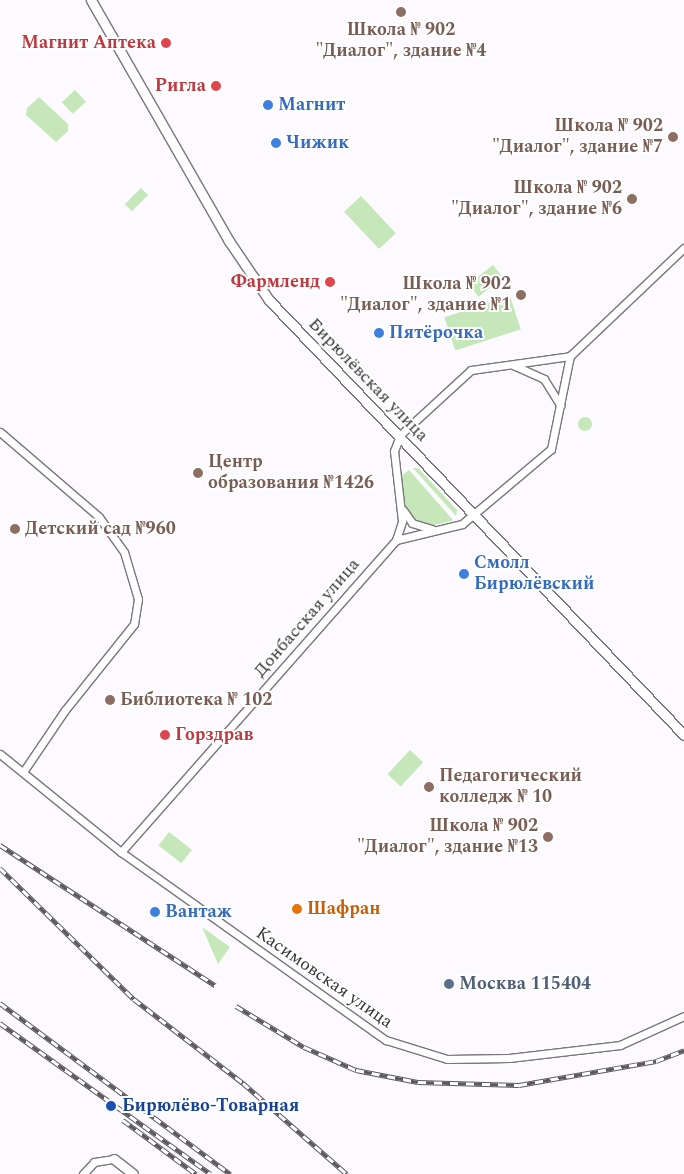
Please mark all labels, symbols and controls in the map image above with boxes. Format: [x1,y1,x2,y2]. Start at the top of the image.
marker: Школа № 902 "Диалог", здание №4 [395,6,407,18]
place label: Школа № 902 "Диалог", здание №4 [316,20,486,62]
place label: Магнит Аптека [21,32,156,54]
marker: Магнит Аптека [160,37,172,49]
place label: Ригла [155,75,206,97]
marker: Ригла [210,80,222,92]
place label: Магнит [278,94,345,116]
marker: Магнит [262,99,274,111]
place label: Школа № 902 "Диалог", здание №7 [492,116,663,158]
marker: Школа № 902 "Диалог", здание №7 [667,131,679,143]
place label: Чижик [286,132,349,154]
marker: Чижик [270,137,282,149]
place label: Школа № 902 "Диалог", здание №6 [451,178,622,220]
marker: Школа № 902 "Диалог", здание №6 [626,193,638,205]
place label: Фармленд [231,271,320,293]
place label: Школа № 902 "Диалог", здание №1 [340,274,511,316]
marker: Фармленд [324,276,336,288]
marker: Школа № 902 "Диалог", здание №1 [515,289,527,301]
street label: Бирюлёвская улица [303,314,433,446]
place label: Пятёрочка [389,322,483,344]
marker: Пятёрочка [373,327,385,339]
place label: Центр образования №1426 [208,452,374,494]
marker: Центр образования №1426 [192,467,204,479]
place label: Детский сад №960 [25,518,176,540]
marker: Детский сад №960 [9,523,21,535]
place label: Смолл Бирюлёвский [474,553,594,596]
street label: Донбасская улица [249,554,365,682]
marker: Смолл Бирюлёвский [458,568,470,580]
place label: Библиотека № 102 [120,689,272,711]
marker: Библиотека № 102 [104,694,116,706]
place label: Горздрав [175,724,253,746]
marker: Горздрав [159,729,171,741]
place label: Педагогический колледж № 10 [439,766,582,809]
marker: Педагогический колледж № 10 [423,781,435,793]
place label: Школа № 902 "Диалог", здание №13 [357,816,538,859]
marker: Школа № 902 "Диалог", здание №13 [542,831,554,843]
place label: Шафран [307,898,381,920]
place label: Вантаж [165,901,232,923]
marker: Шафран [291,903,303,915]
marker: Вантаж [149,906,161,918]
street label: Касимовская улица [251,923,397,1033]
place label: Москва 115404 [459,973,591,995]
marker: Москва 115404 [443,978,455,990]
place label: Бирюлёво-Товарная [122,1095,299,1117]
marker: Бирюлёво-Товарная [104,1099,118,1113]

